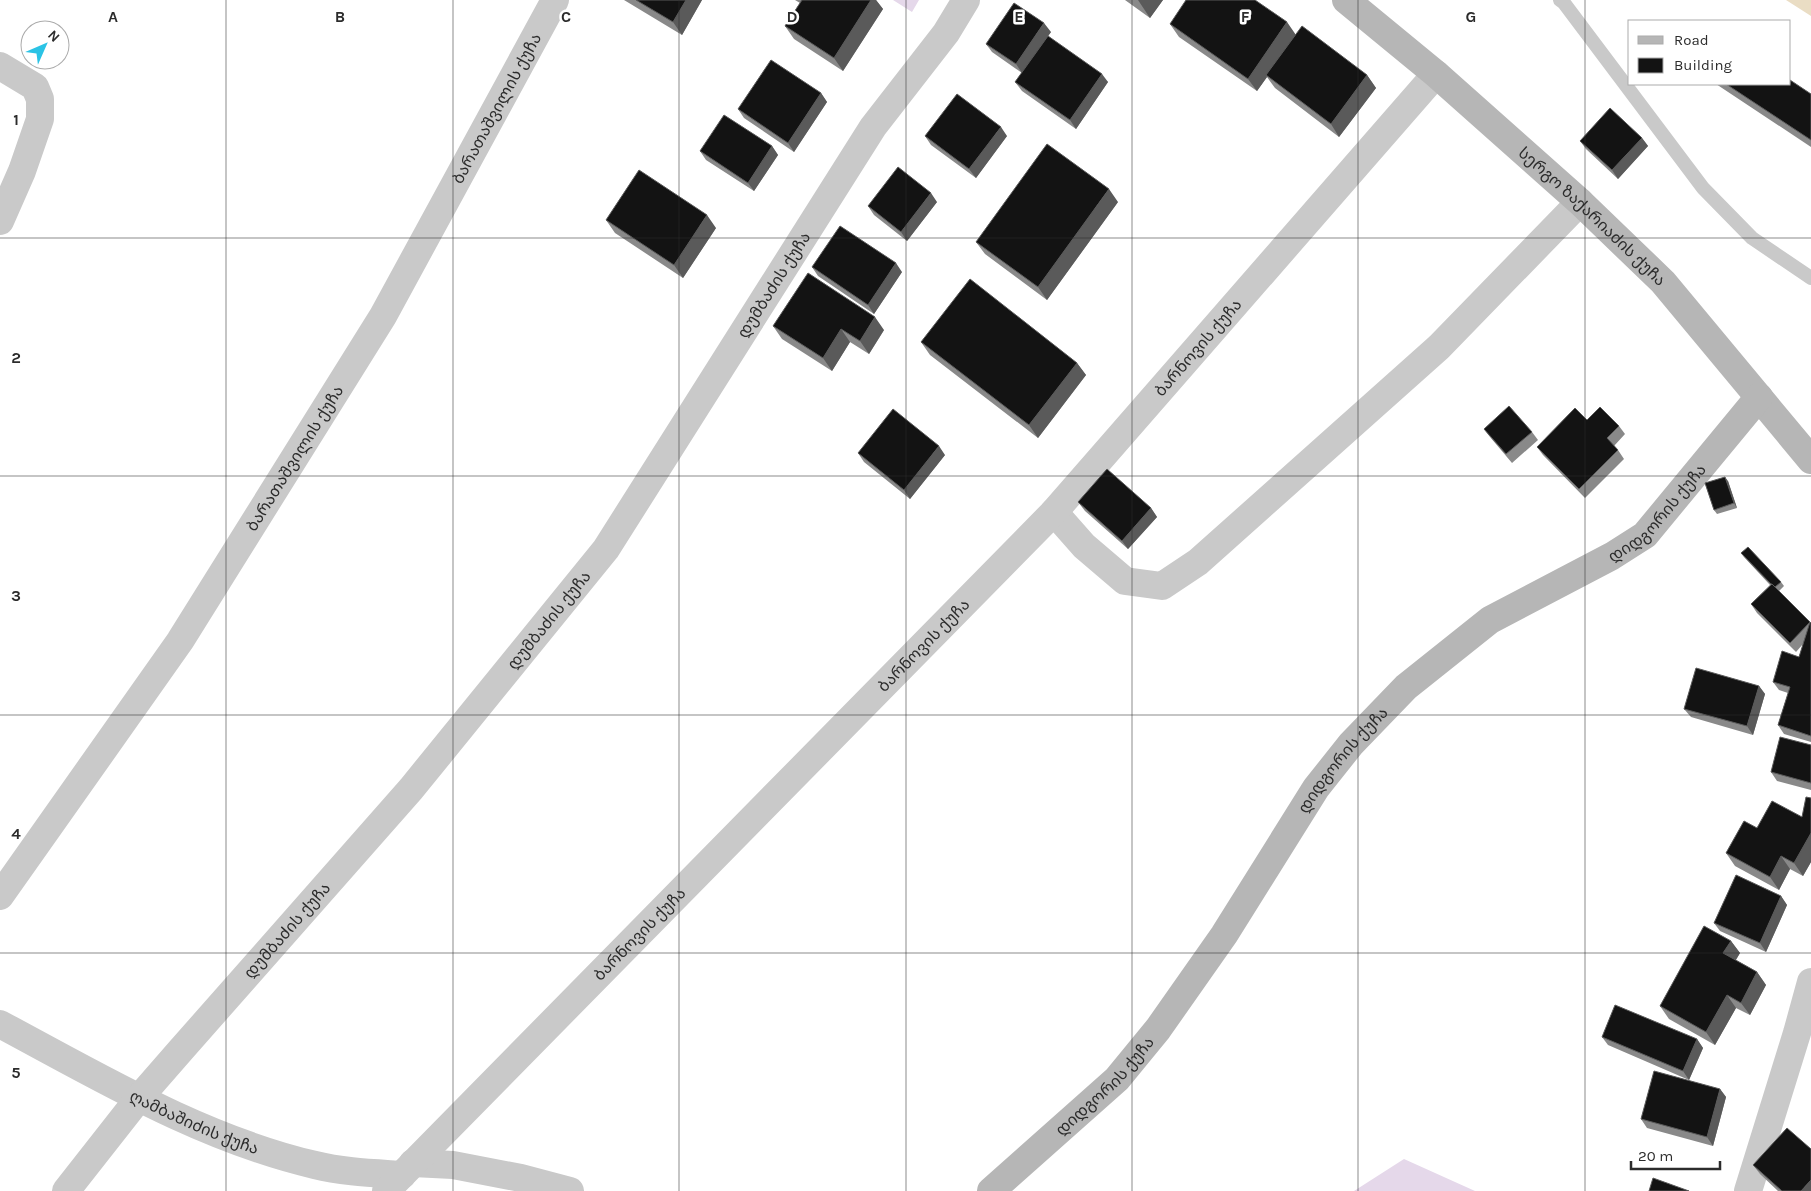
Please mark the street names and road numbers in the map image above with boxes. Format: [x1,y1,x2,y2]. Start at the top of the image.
street label: ბარათაშვილის ქუჩა [448,30,545,187]
street label: სერგო ზაქარიაძის ქუჩა [1515,143,1670,289]
street label: დუმბაძის ქუჩა [733,228,814,342]
street label: ბარნოვის ქუჩა [1150,295,1245,400]
street label: ბარათაშვილის ქუჩა [242,382,347,534]
street label: დიდგორის ქუჩა [1604,460,1710,567]
street label: დუმბაძის ქუჩა [503,567,594,674]
street label: ბარნოვის ქუჩა [873,594,973,695]
street label: დიდგორის ქუჩა [1293,703,1391,817]
street label: დუმბაძის ქუჩა [239,878,334,982]
street label: ბარნოვის ქუჩა [589,883,689,984]
street label: დიდგორის ქუჩა [1051,1032,1158,1140]
street label: ღამბაშიძის ქუჩა [127,1086,261,1158]

